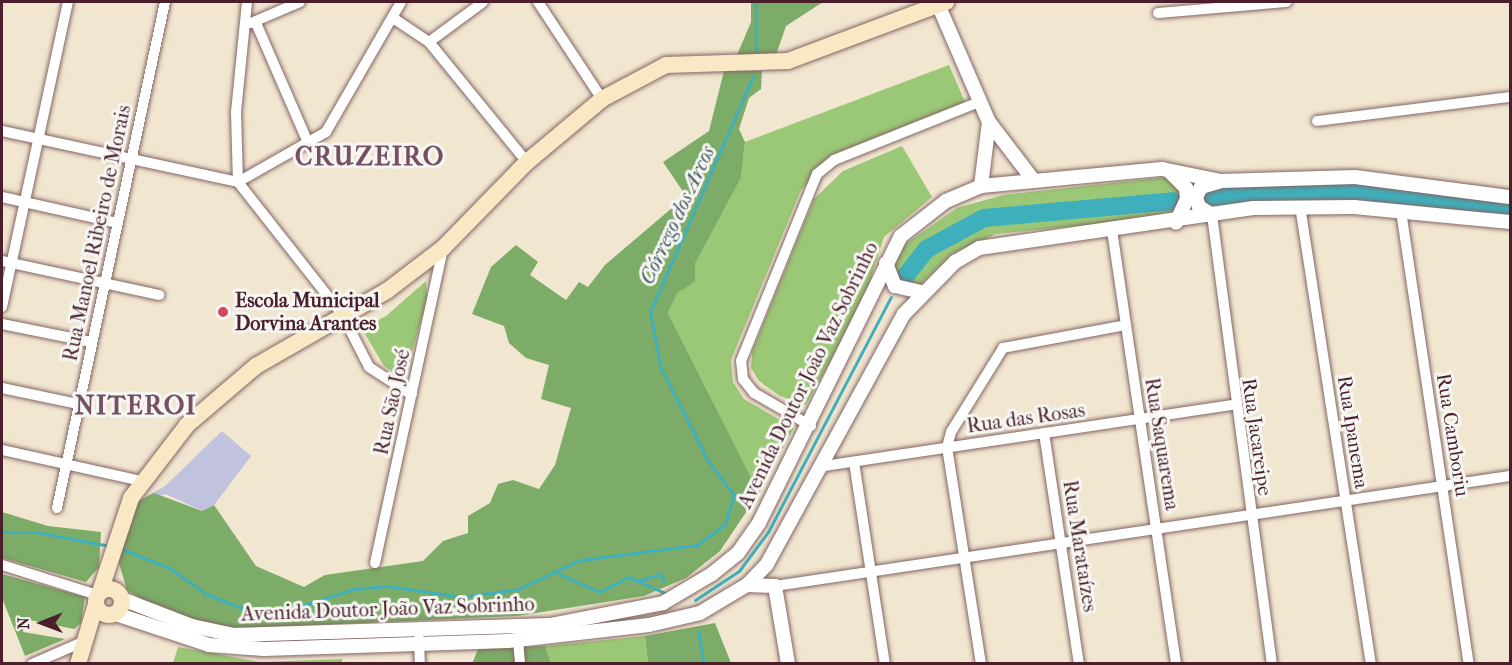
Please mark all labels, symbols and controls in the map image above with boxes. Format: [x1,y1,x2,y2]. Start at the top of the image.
street label: Rua Manoel Ribeiro de Morais [58,103,136,363]
district label: CRUZEIRO [295,141,445,173]
water label: Córrego dos Arcos [634,142,720,288]
street label: Avenida Doutor João Vaz Sobrinho [733,238,883,512]
place label: Escola Municipal Dorvina Arantes [235,288,380,335]
marker: Escola Municipal Dorvina Arantes [216,305,230,319]
street label: Rua São José [369,347,415,457]
street label: Rua Camboriu [1431,372,1475,498]
street label: Rua Ipanema [1332,374,1374,490]
street label: Rua Saquarema [1140,376,1184,512]
street label: Rua Jacareipe [1237,377,1277,497]
district label: NITEROI [75,390,197,422]
street label: Rua das Rosas [965,398,1087,438]
street label: Rua Marataízes [1058,479,1102,613]
street label: Avenida Doutor João Vaz Sobrinho [241,592,535,626]
north arrow [12,593,72,653]
text: N [14,617,33,630]

